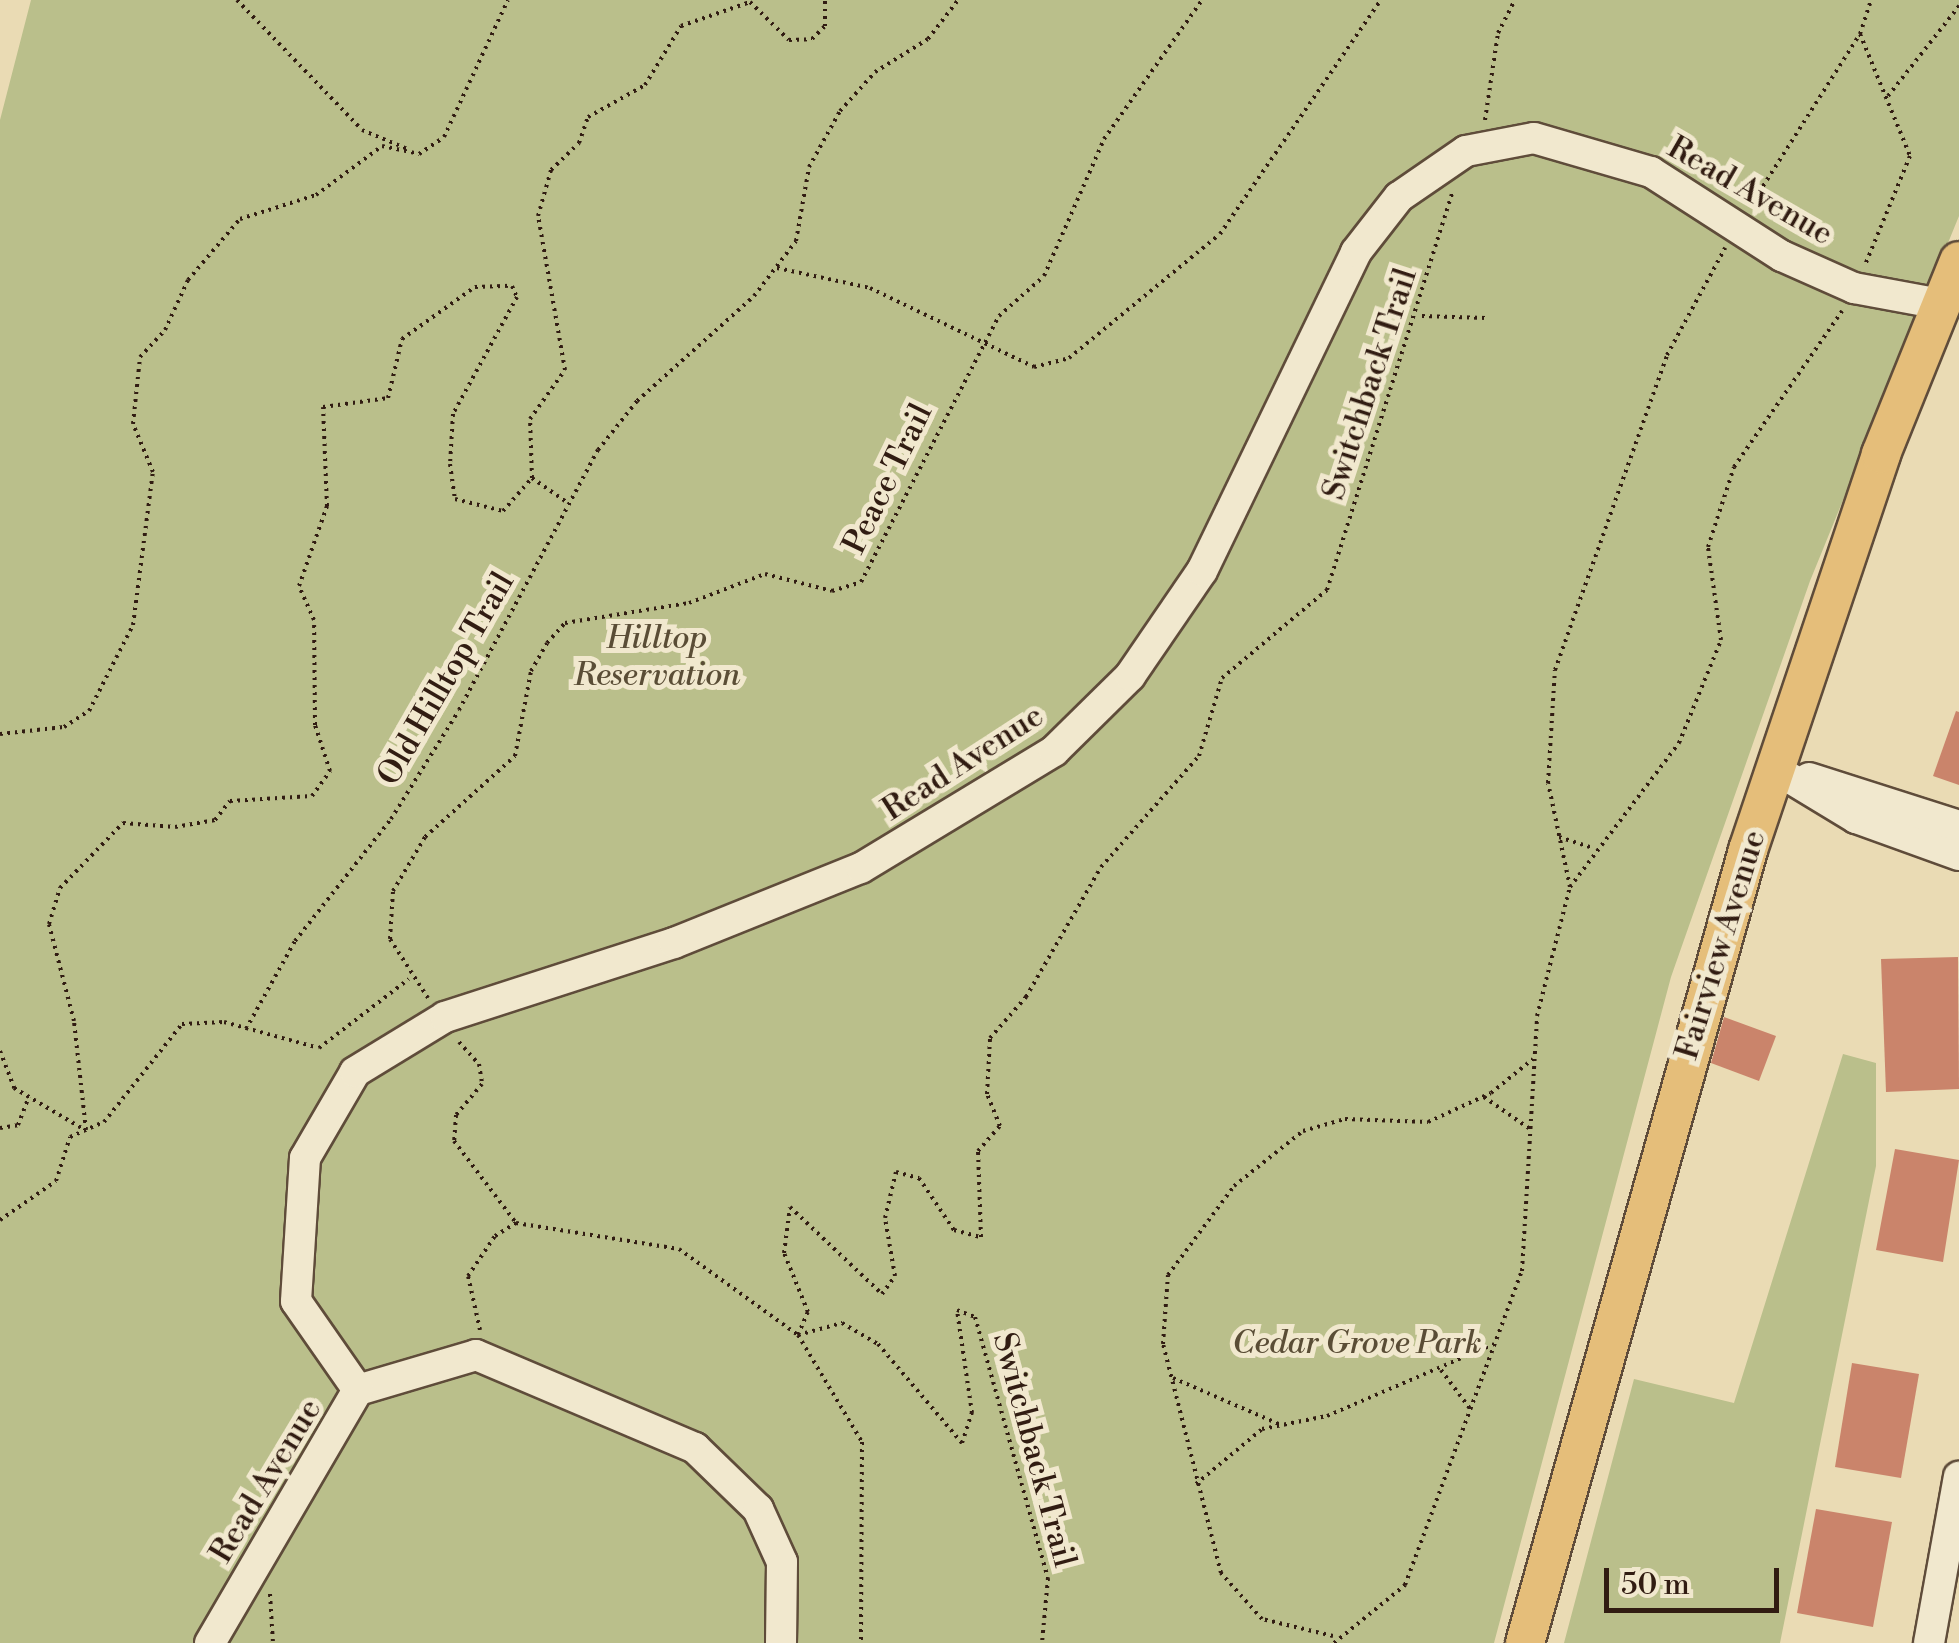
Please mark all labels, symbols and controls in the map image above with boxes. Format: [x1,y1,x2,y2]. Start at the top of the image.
street label: Read Avenue [1661,128,1839,254]
street label: Switchback Trail [1315,263,1425,505]
street label: Peace Trail [835,398,941,560]
street label: Old Hilltop Trail [370,566,522,792]
park label: Hilltop Reservation [574,620,740,695]
street label: Read Avenue [875,697,1051,829]
street label: Fairview Avenue [1668,826,1774,1064]
park label: Cedar Grove Park [1232,1324,1482,1362]
street label: Switchback Trail [984,1329,1084,1571]
street label: Read Avenue [202,1392,330,1570]
scale bar [1609,1548,1784,1610]
text: 50 m [1621,1566,1690,1604]

